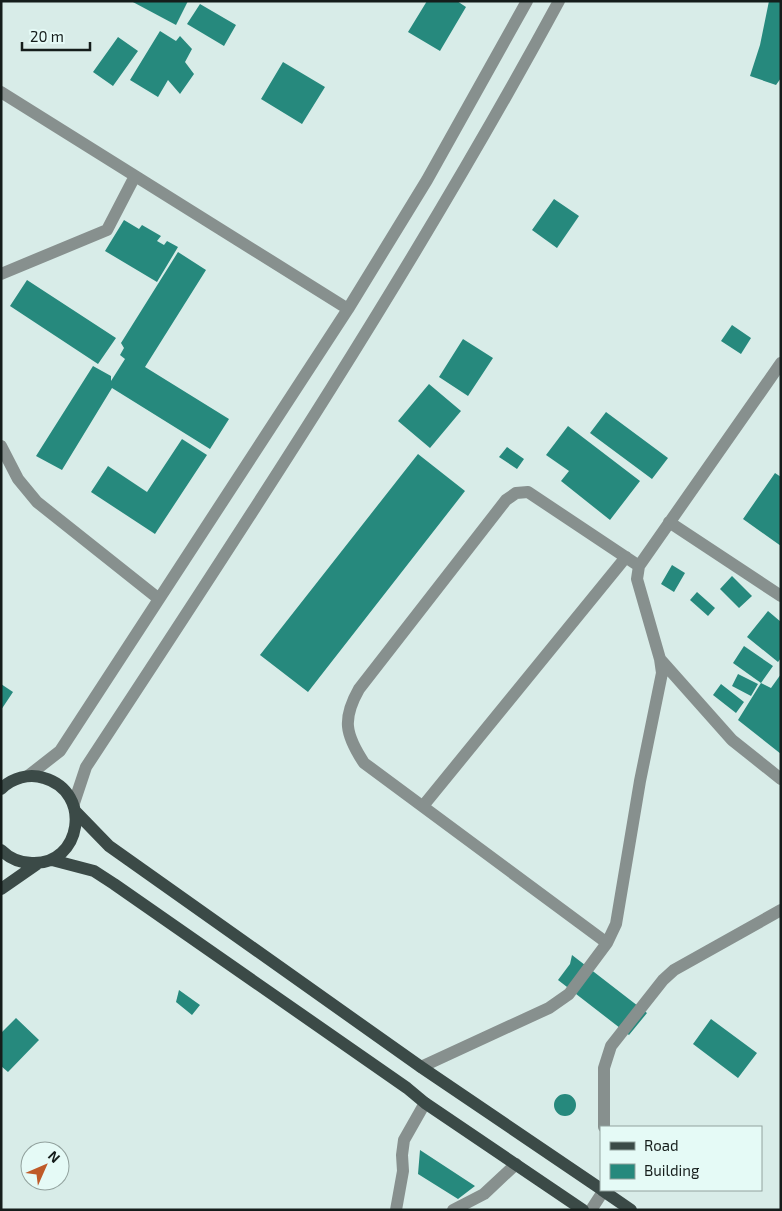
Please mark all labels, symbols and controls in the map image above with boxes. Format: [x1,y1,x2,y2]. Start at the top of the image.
scale bar [22,20,90,52]
text: 20 m [30,27,64,45]
legend [600,1126,762,1191]
text: Road [644,1136,679,1154]
north arrow [20,1141,70,1191]
text: N [45,1147,64,1166]
text: Building [644,1161,700,1179]

